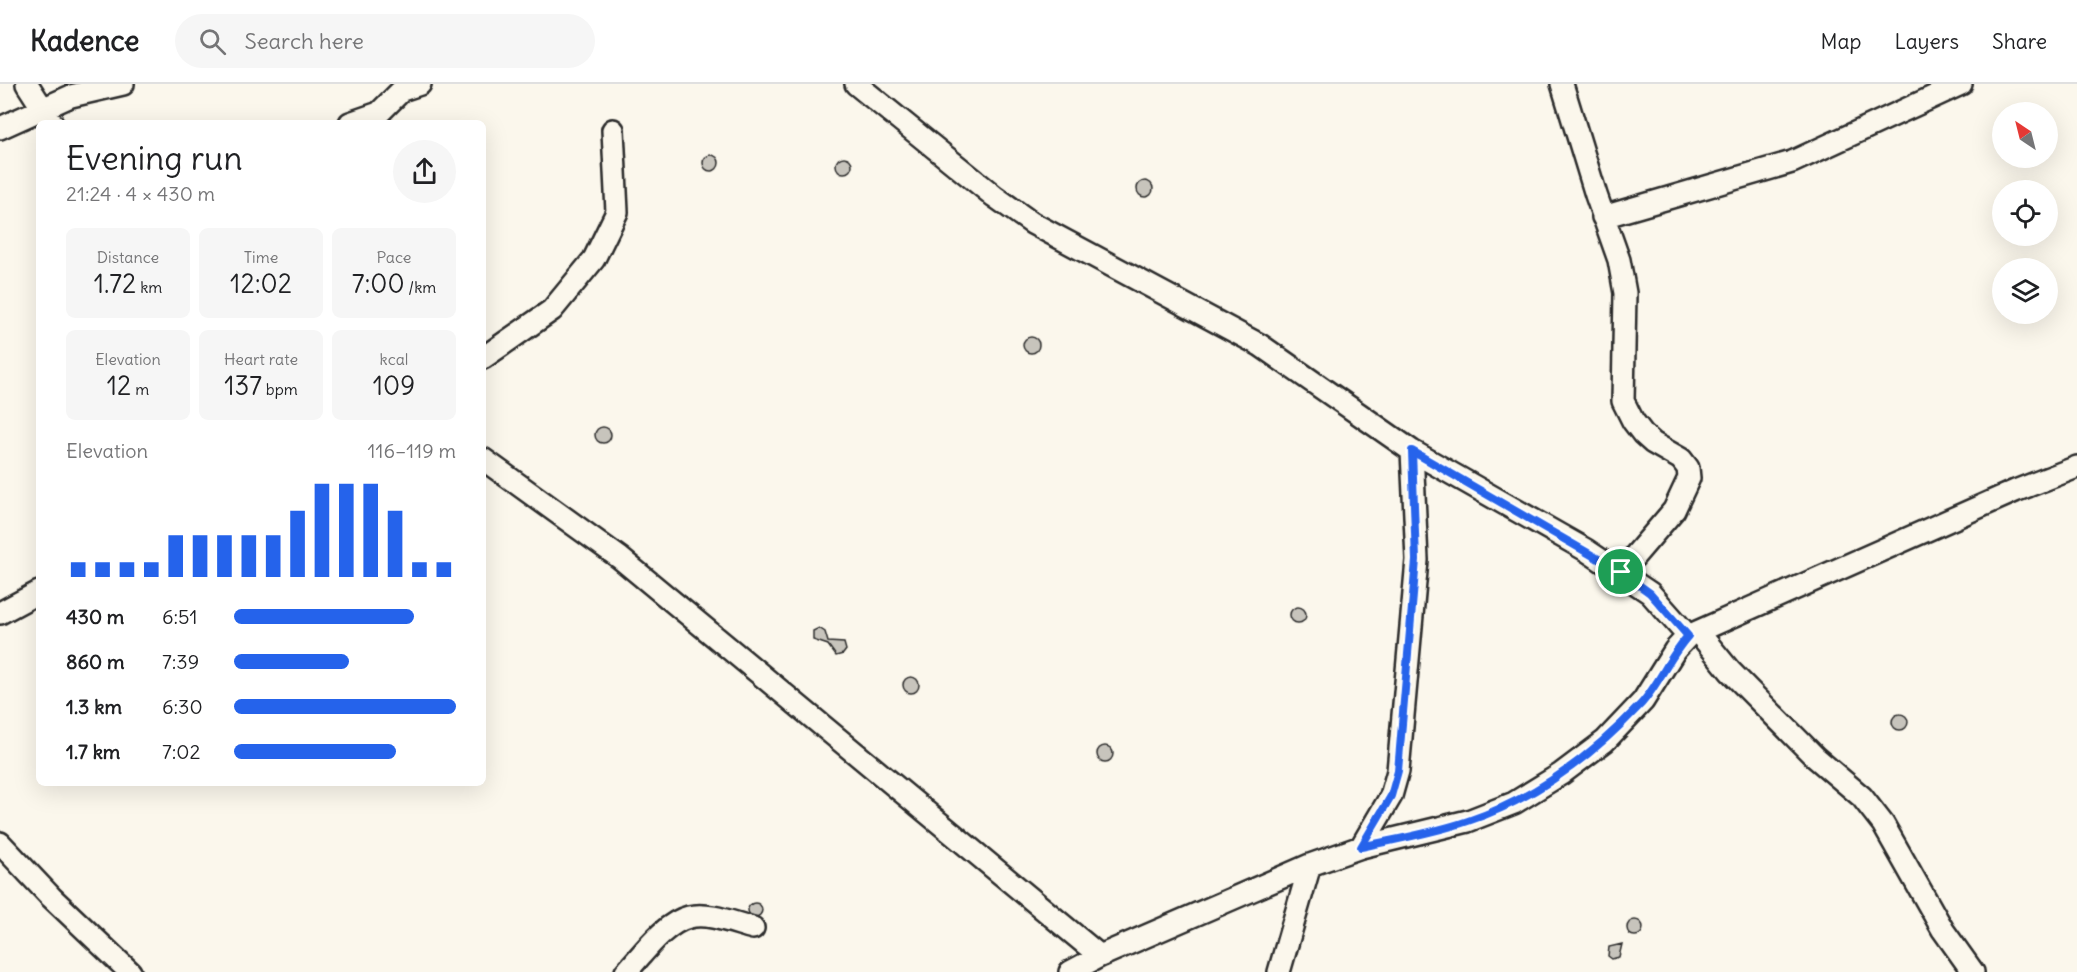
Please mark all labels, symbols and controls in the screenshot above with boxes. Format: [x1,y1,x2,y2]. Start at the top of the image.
search box [175,14,595,68]
text: Kadence [30,23,139,59]
icon: search [196,25,229,58]
text: Search here [244,27,364,55]
text: Map [1821,28,1861,55]
text: Layers [1894,28,1959,55]
text: Share [1992,28,2047,55]
north arrow [1992,102,2058,168]
map controls [1992,102,2058,324]
text: Evening run [66,137,242,179]
button: share [393,140,456,203]
button: locate [1992,180,2058,246]
text: 21:24 · 4 × 430 m [66,181,215,206]
text: Distance [97,247,159,267]
text: Time [244,247,278,267]
text: Pace [377,247,411,267]
button: layers [1992,258,2058,324]
text: 1.72 [94,267,136,300]
text: 12:02 [230,267,292,300]
text: 7:00 [352,267,405,300]
text: km [136,277,162,297]
text: /km [405,277,436,297]
text: Elevation [95,349,161,369]
text: Heart rate [224,349,298,369]
text: kcal [380,349,408,369]
text: 12 [107,369,131,402]
text: 137 [224,369,262,402]
text: 109 [373,369,415,402]
text: m [131,379,149,399]
text: bpm [262,379,298,399]
text: Elevation [66,438,148,463]
text: 116–119 m [368,438,456,463]
pin [1595,546,1646,597]
icon: arrive [1604,555,1637,588]
text: 430 m [66,604,124,629]
text: 6:51 [162,604,198,629]
text: 860 m [66,649,125,674]
text: 7:39 [162,649,199,674]
text: 1.3 km [66,694,122,719]
text: 6:30 [162,694,203,719]
text: 1.7 km [66,739,120,764]
text: 7:02 [162,739,200,764]

